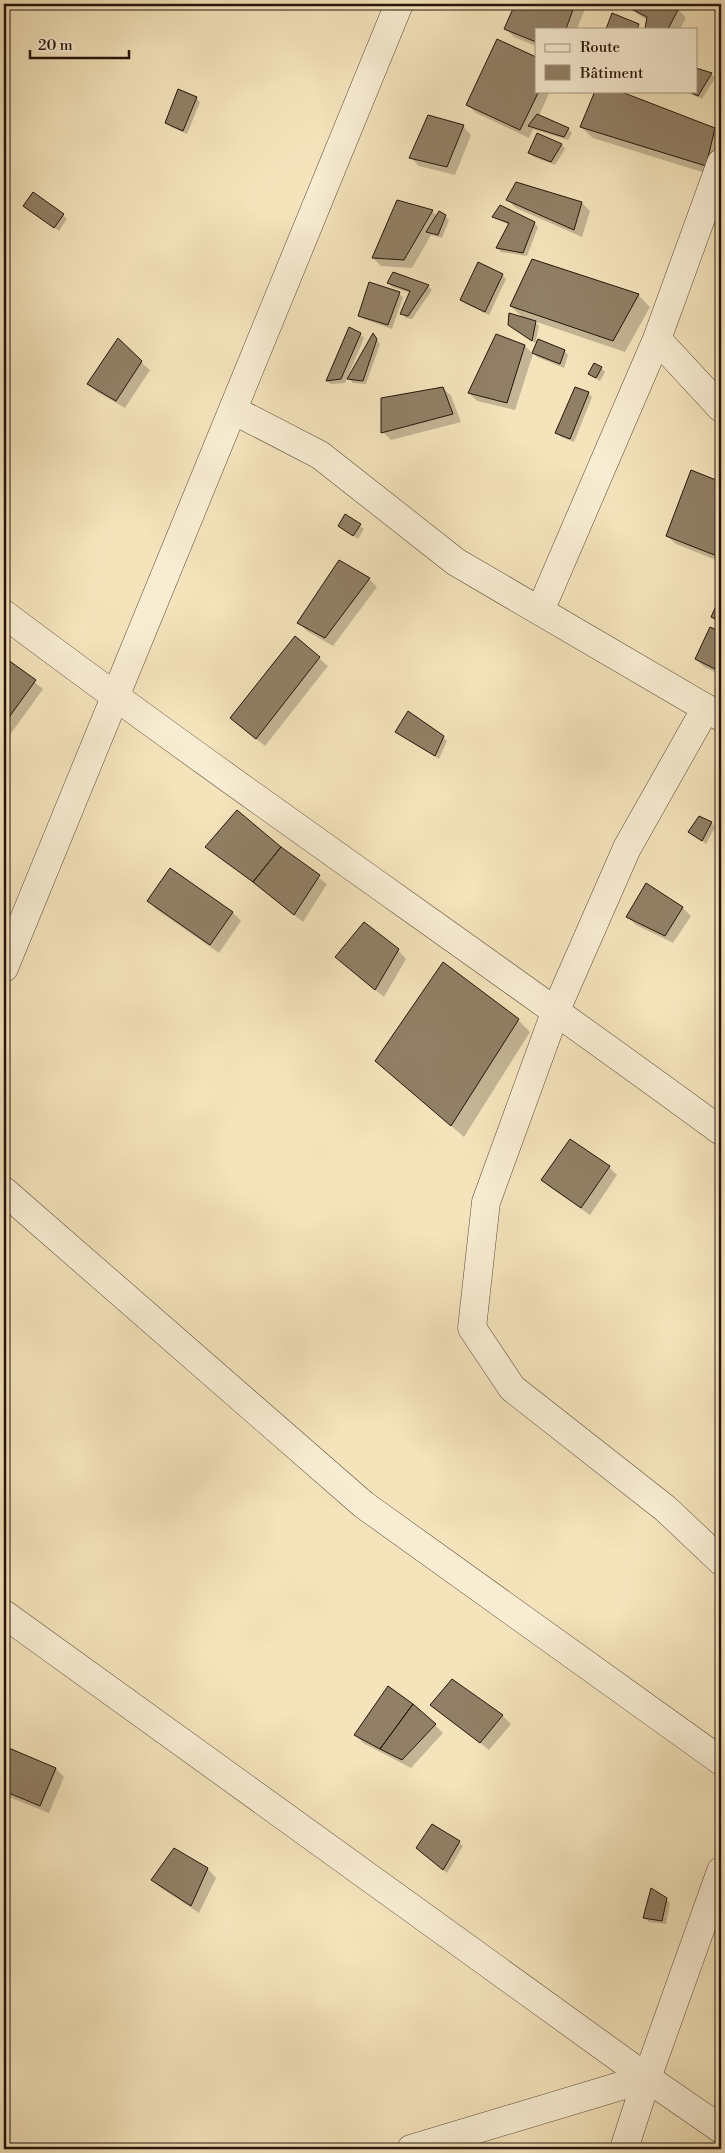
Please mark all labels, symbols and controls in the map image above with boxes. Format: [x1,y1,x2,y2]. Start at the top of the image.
scale bar [30,28,129,60]
legend [535,28,698,92]
text: 20 m [38,36,73,55]
text: Route [580,38,620,57]
text: Bâtiment [579,64,644,83]

